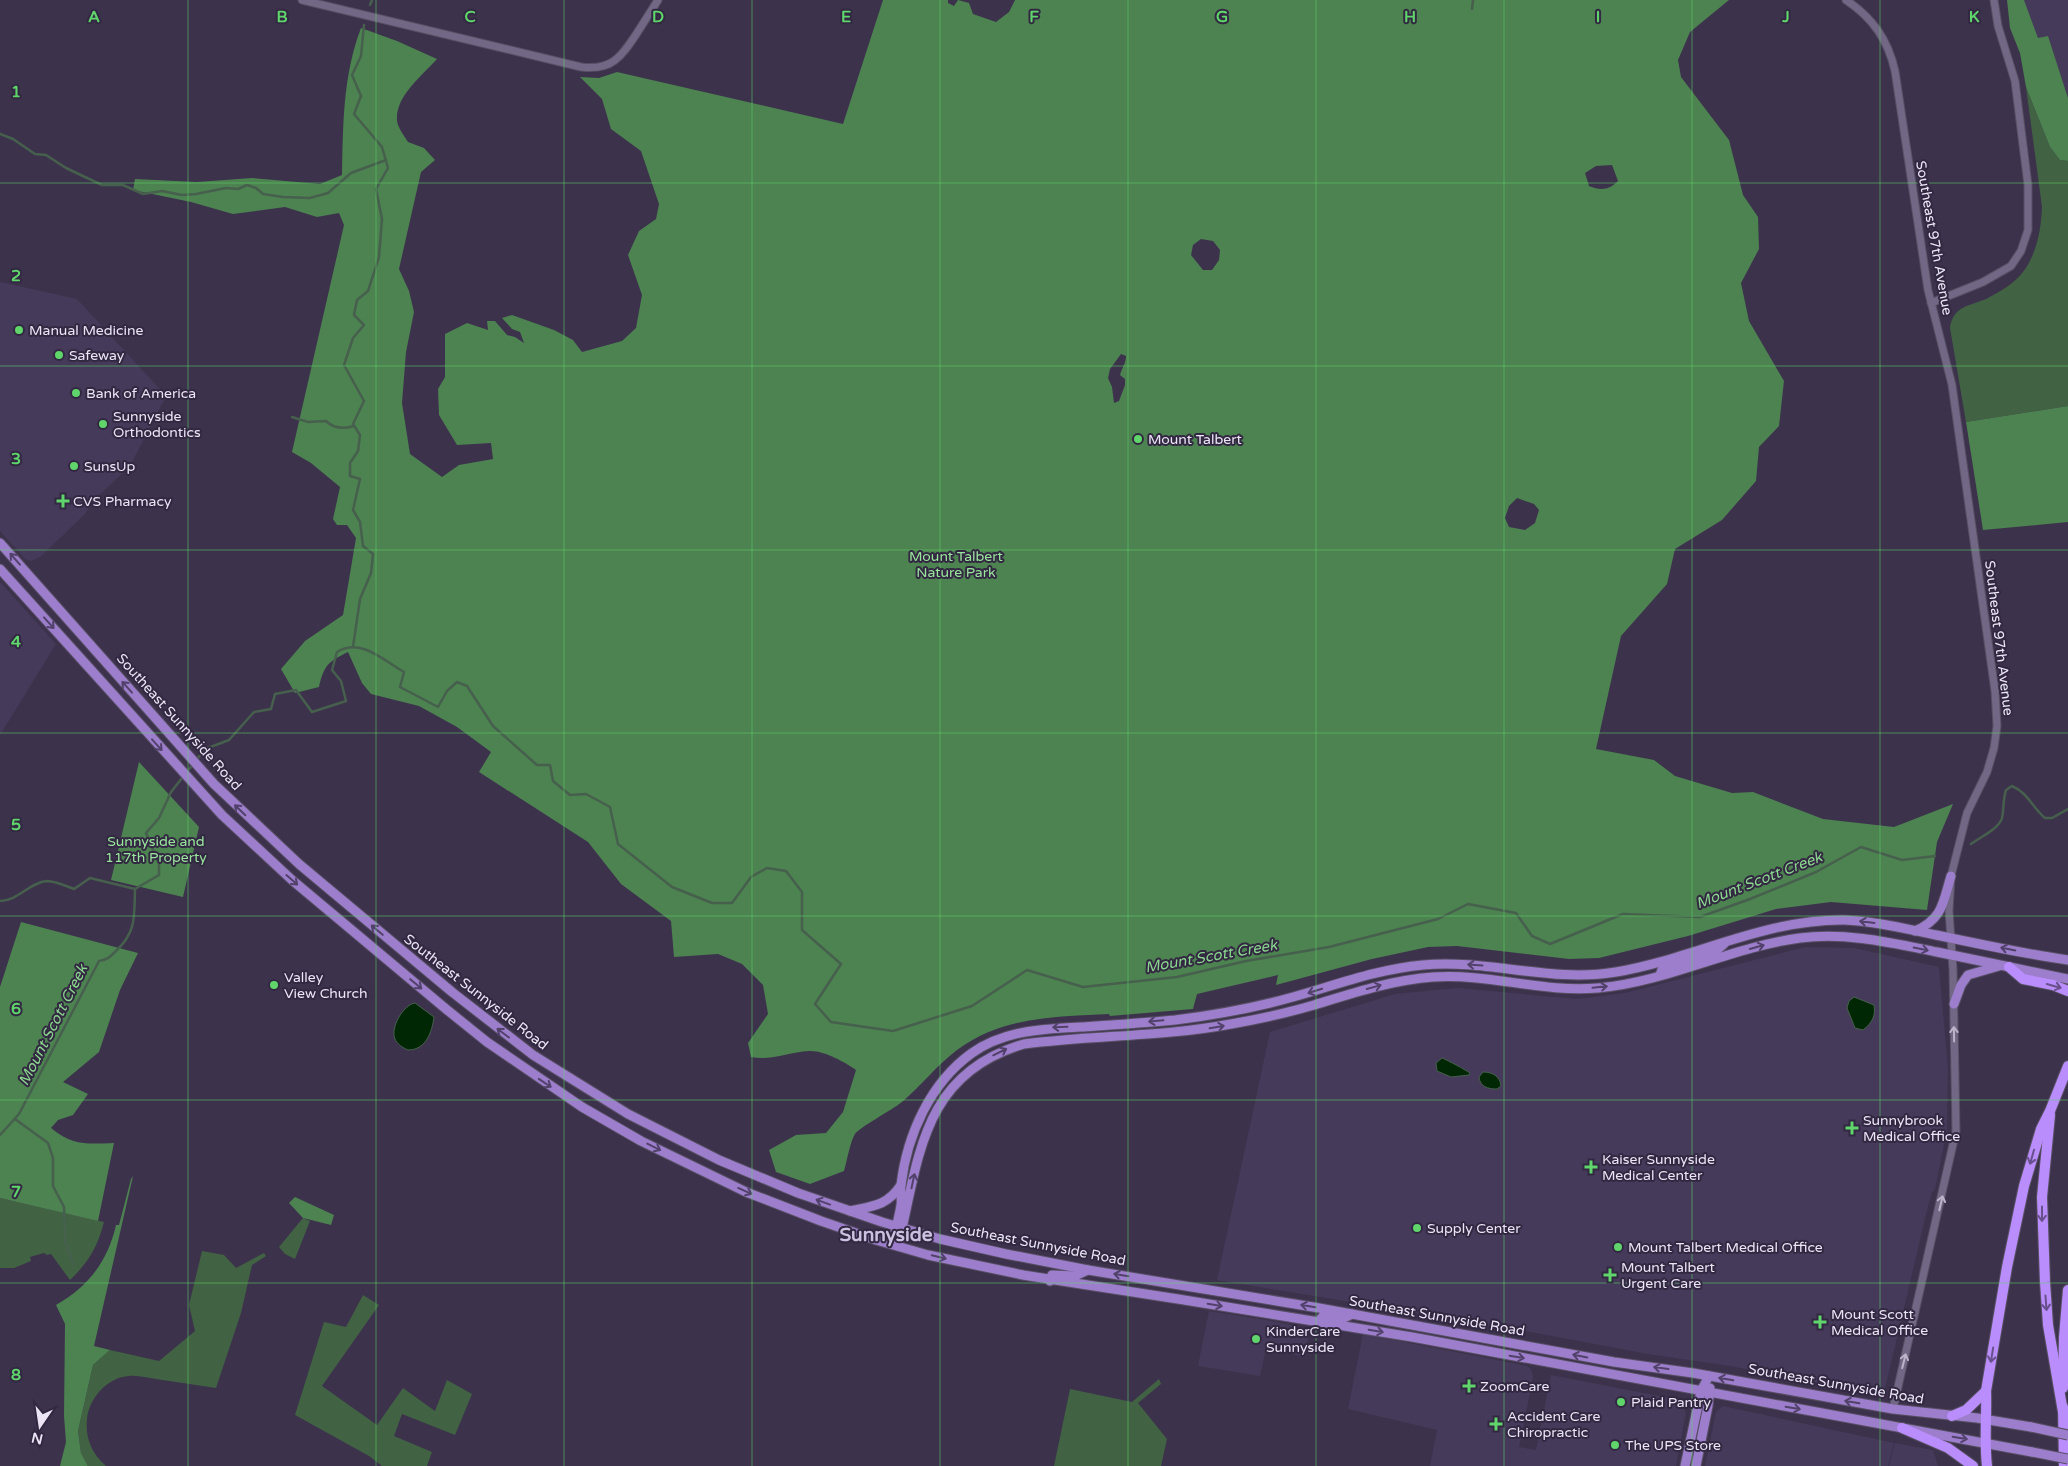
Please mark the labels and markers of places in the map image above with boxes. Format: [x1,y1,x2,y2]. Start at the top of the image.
place label: Manual Medicine [29,322,143,339]
marker: Manual Medicine [13,324,25,336]
place label: Safeway [69,347,125,364]
marker: Safeway [53,349,65,361]
place label: Bank of America [86,385,196,402]
marker: Bank of America [70,387,82,399]
place label: Sunnyside Orthodontics [113,408,201,441]
marker: Sunnyside Orthodontics [97,418,109,430]
place label: Mount Talbert [1148,431,1243,448]
marker: Mount Talbert [1132,433,1144,445]
place label: SunsUp [84,458,135,475]
marker: SunsUp [68,460,80,472]
place label: CVS Pharmacy [73,493,172,510]
marker: CVS Pharmacy [57,495,69,507]
place label: Valley View Church [284,969,368,1002]
marker: Valley View Church [268,979,280,991]
place label: Sunnybrook Medical Office [1863,1112,1960,1145]
marker: Sunnybrook Medical Office [1845,1121,1859,1135]
place label: Kaiser Sunnyside Medical Center [1602,1151,1715,1184]
marker: Kaiser Sunnyside Medical Center [1584,1160,1598,1174]
place label: Supply Center [1427,1220,1521,1237]
marker: Supply Center [1411,1222,1423,1234]
place label: Mount Talbert Medical Office [1628,1239,1823,1256]
marker: Mount Talbert Medical Office [1612,1241,1624,1253]
place label: Mount Talbert Urgent Care [1621,1259,1716,1292]
marker: Mount Talbert Urgent Care [1603,1268,1617,1282]
place label: Mount Scott Medical Office [1831,1306,1928,1339]
marker: Mount Scott Medical Office [1813,1315,1827,1329]
place label: KinderCare Sunnyside [1266,1323,1340,1356]
marker: KinderCare Sunnyside [1250,1333,1262,1345]
place label: ZoomCare [1480,1378,1549,1395]
marker: ZoomCare [1462,1379,1476,1393]
place label: Plaid Pantry [1631,1394,1712,1411]
marker: Plaid Pantry [1615,1396,1627,1408]
place label: Accident Care Chiropractic [1507,1408,1600,1441]
marker: Accident Care Chiropractic [1489,1417,1503,1431]
place label: The UPS Store [1625,1437,1721,1454]
marker: The UPS Store [1609,1439,1621,1451]

